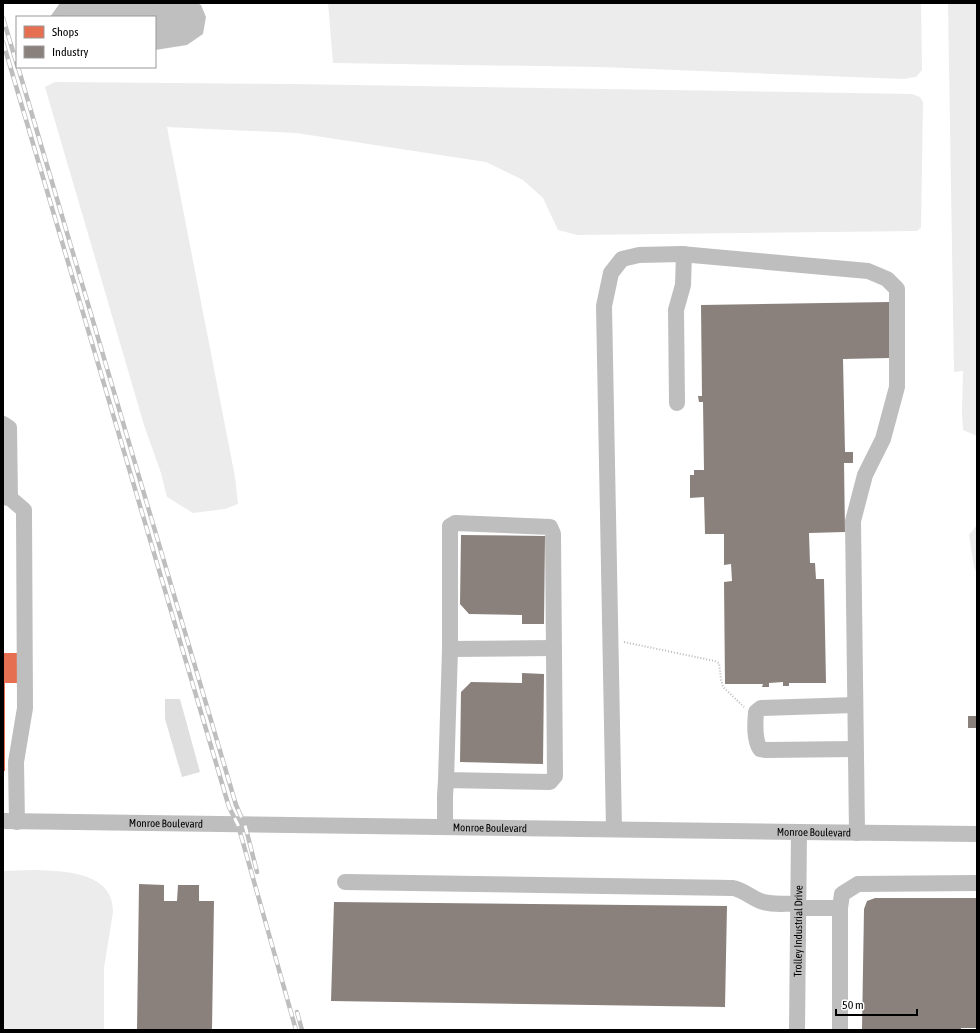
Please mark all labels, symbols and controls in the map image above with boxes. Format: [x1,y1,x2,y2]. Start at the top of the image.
legend [16,16,156,68]
text: Shops [52,25,78,39]
text: Industry [52,45,89,59]
street label: Monroe Boulevard [129,817,203,830]
street label: Monroe Boulevard [453,821,527,834]
street label: Monroe Boulevard [777,826,851,839]
street label: Trolley Industrial Drive [792,885,804,977]
scale bar [836,991,917,1017]
text: 50 m [842,998,864,1012]

